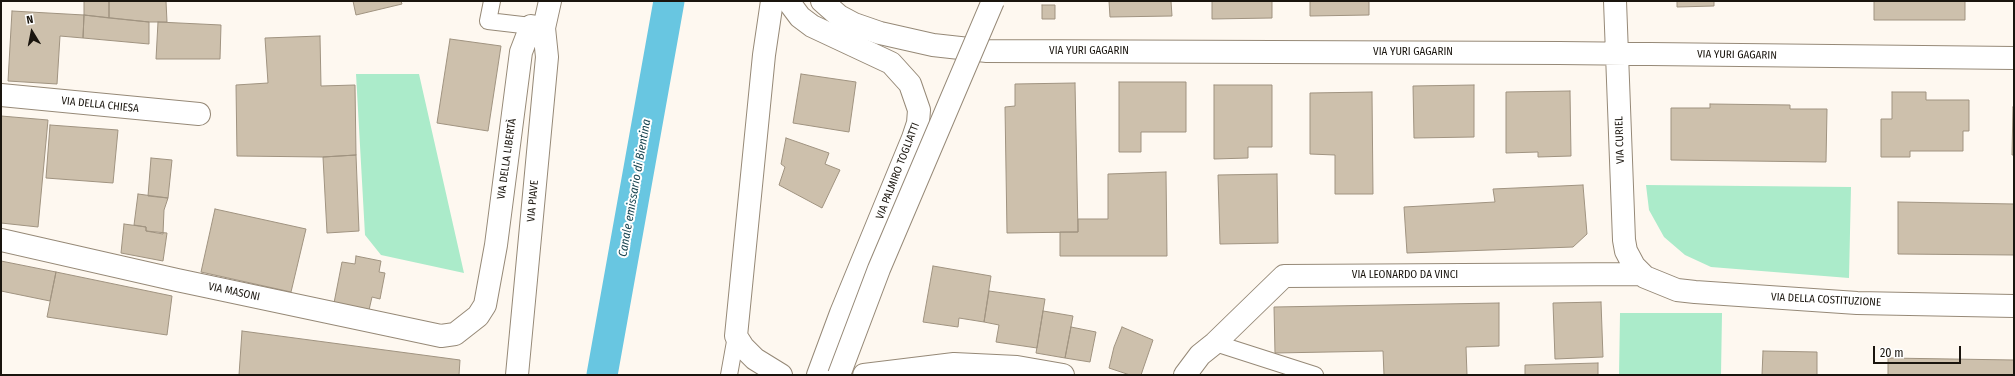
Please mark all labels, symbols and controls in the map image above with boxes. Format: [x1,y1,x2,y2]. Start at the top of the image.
north arrow [12,12,52,52]
text: N [25,13,34,27]
street label: VIA YURI GAGARIN [1049,44,1129,58]
street label: VIA YURI GAGARIN [1373,45,1453,59]
street label: VIA YURI GAGARIN [1697,48,1777,62]
street label: VIA DELLA CHIESA [61,94,139,116]
street label: VIA CURIEL [1613,116,1627,164]
street label: VIA DELLA LIBERTÀ [495,118,519,200]
water label: Canale emissario di Bientina [616,118,654,258]
street label: VIA PALMIRO TOGLIATTI [873,121,923,221]
street label: VIA PIAVE [525,180,541,222]
street label: VIA LEONARDO DA VINCI [1352,268,1458,282]
street label: VIA MASONI [207,280,261,304]
street label: VIA DELLA COSTITUZIONE [1771,291,1881,309]
scale bar [1875,338,1963,364]
text: 20 m [1880,346,1904,360]

